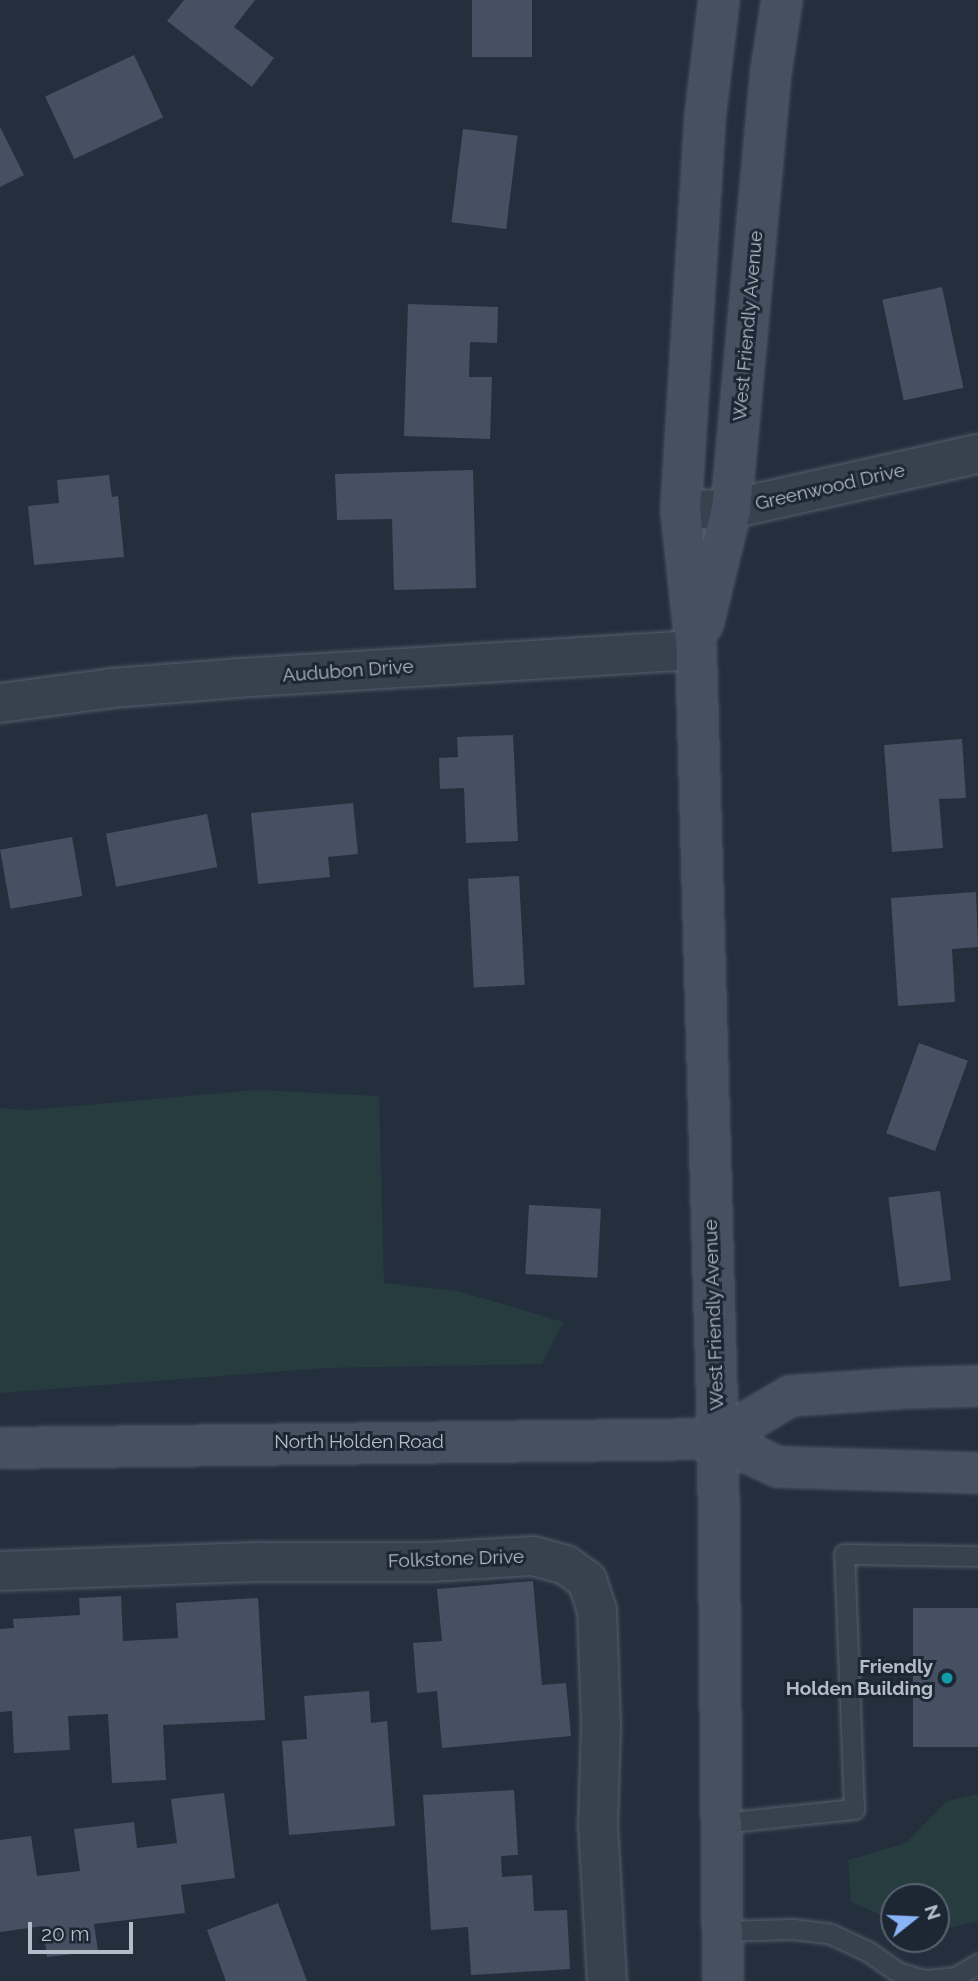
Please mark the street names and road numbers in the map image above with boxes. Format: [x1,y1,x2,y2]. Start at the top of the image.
street label: West Friendly Avenue [728,229,768,423]
street label: Greenwood Drive [753,459,907,515]
street label: Audubon Drive [282,655,414,687]
street label: West Friendly Avenue [699,1219,729,1411]
street label: North Holden Road [274,1431,444,1453]
street label: Folkstone Drive [388,1545,524,1573]

